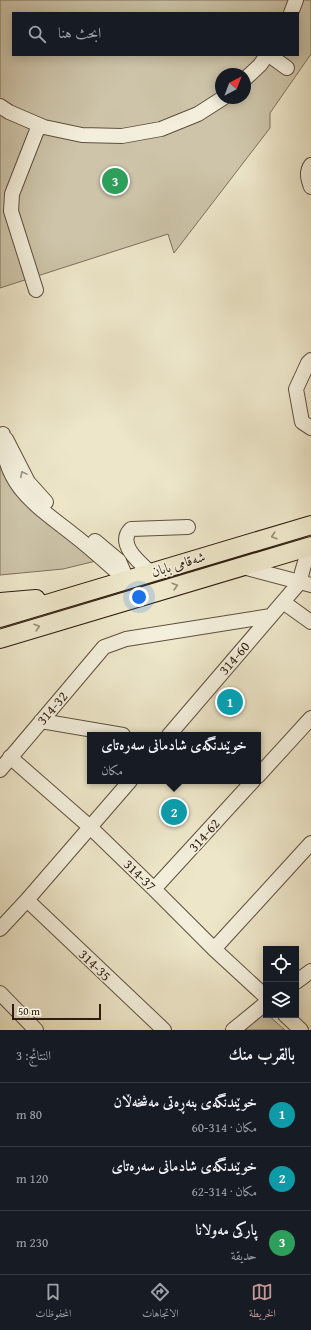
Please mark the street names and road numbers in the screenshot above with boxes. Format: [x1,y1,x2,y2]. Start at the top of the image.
street label: شەقامی بابان [149,546,207,582]
street label: 314-60 [214,637,254,679]
street label: 314-32 [32,687,72,729]
street label: 314-62 [184,814,224,856]
street label: 314-37 [119,854,161,896]
street label: 314-35 [74,944,116,986]

